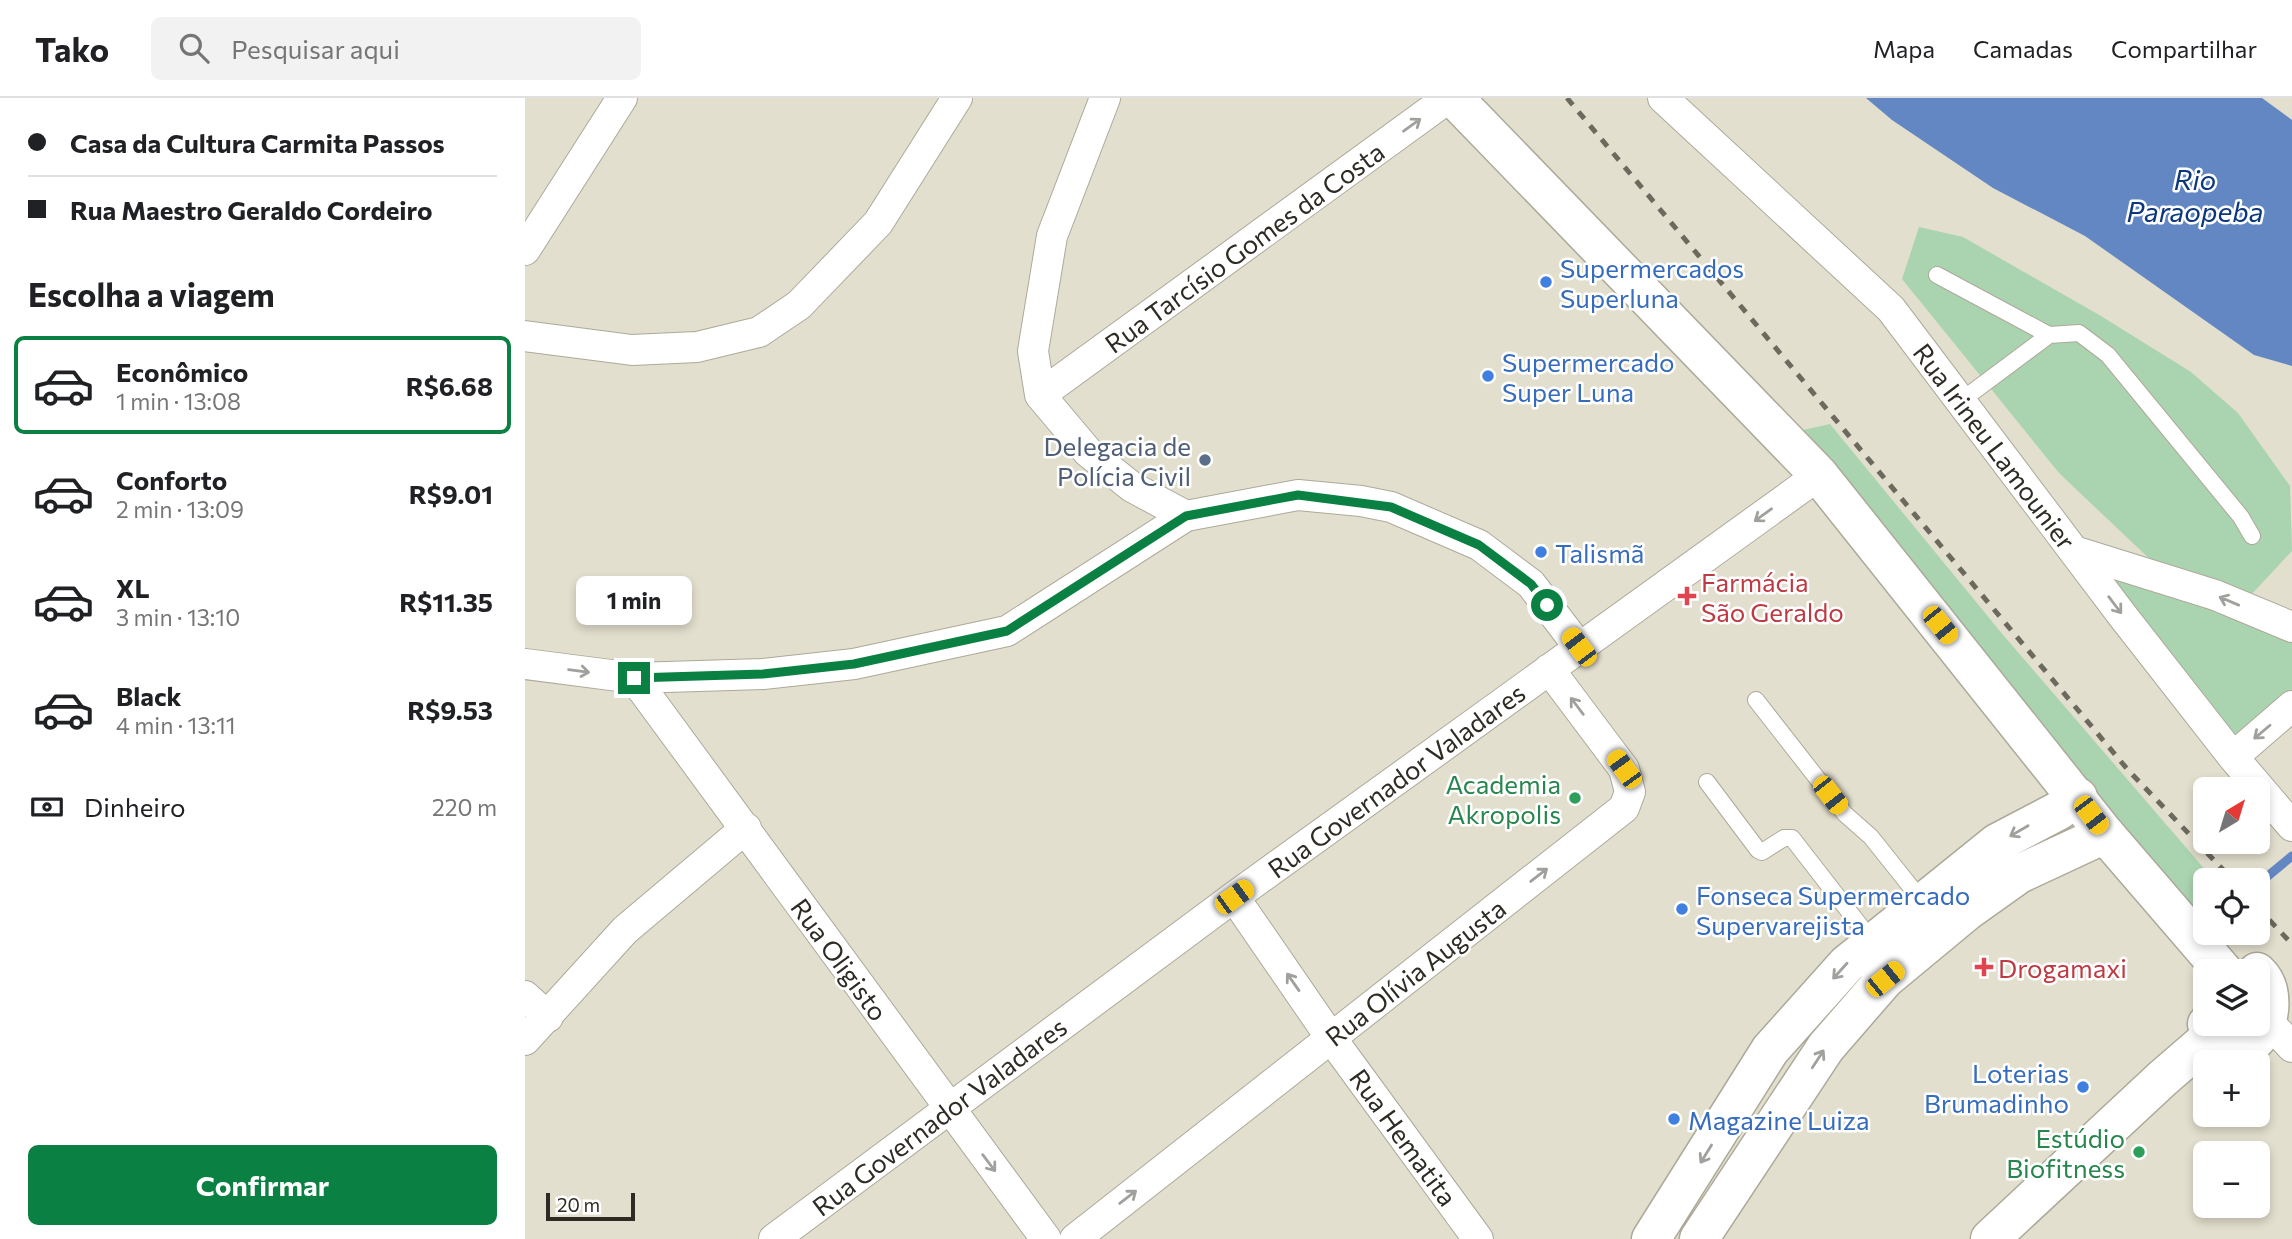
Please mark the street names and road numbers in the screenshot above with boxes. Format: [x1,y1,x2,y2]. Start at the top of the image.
street label: Rua Tarcísio Gomes da Costa [1098,135,1390,359]
street label: Rua Irineu Lamounier [1907,337,2083,555]
street label: Rua Governador Valadares [1261,676,1531,884]
street label: Rua Oligisto [785,892,895,1026]
street label: Rua Olívia Augusta [1319,892,1511,1052]
street label: Rua Governador Valadares [806,1010,1072,1222]
street label: Rua Hematita [1344,1063,1464,1211]

